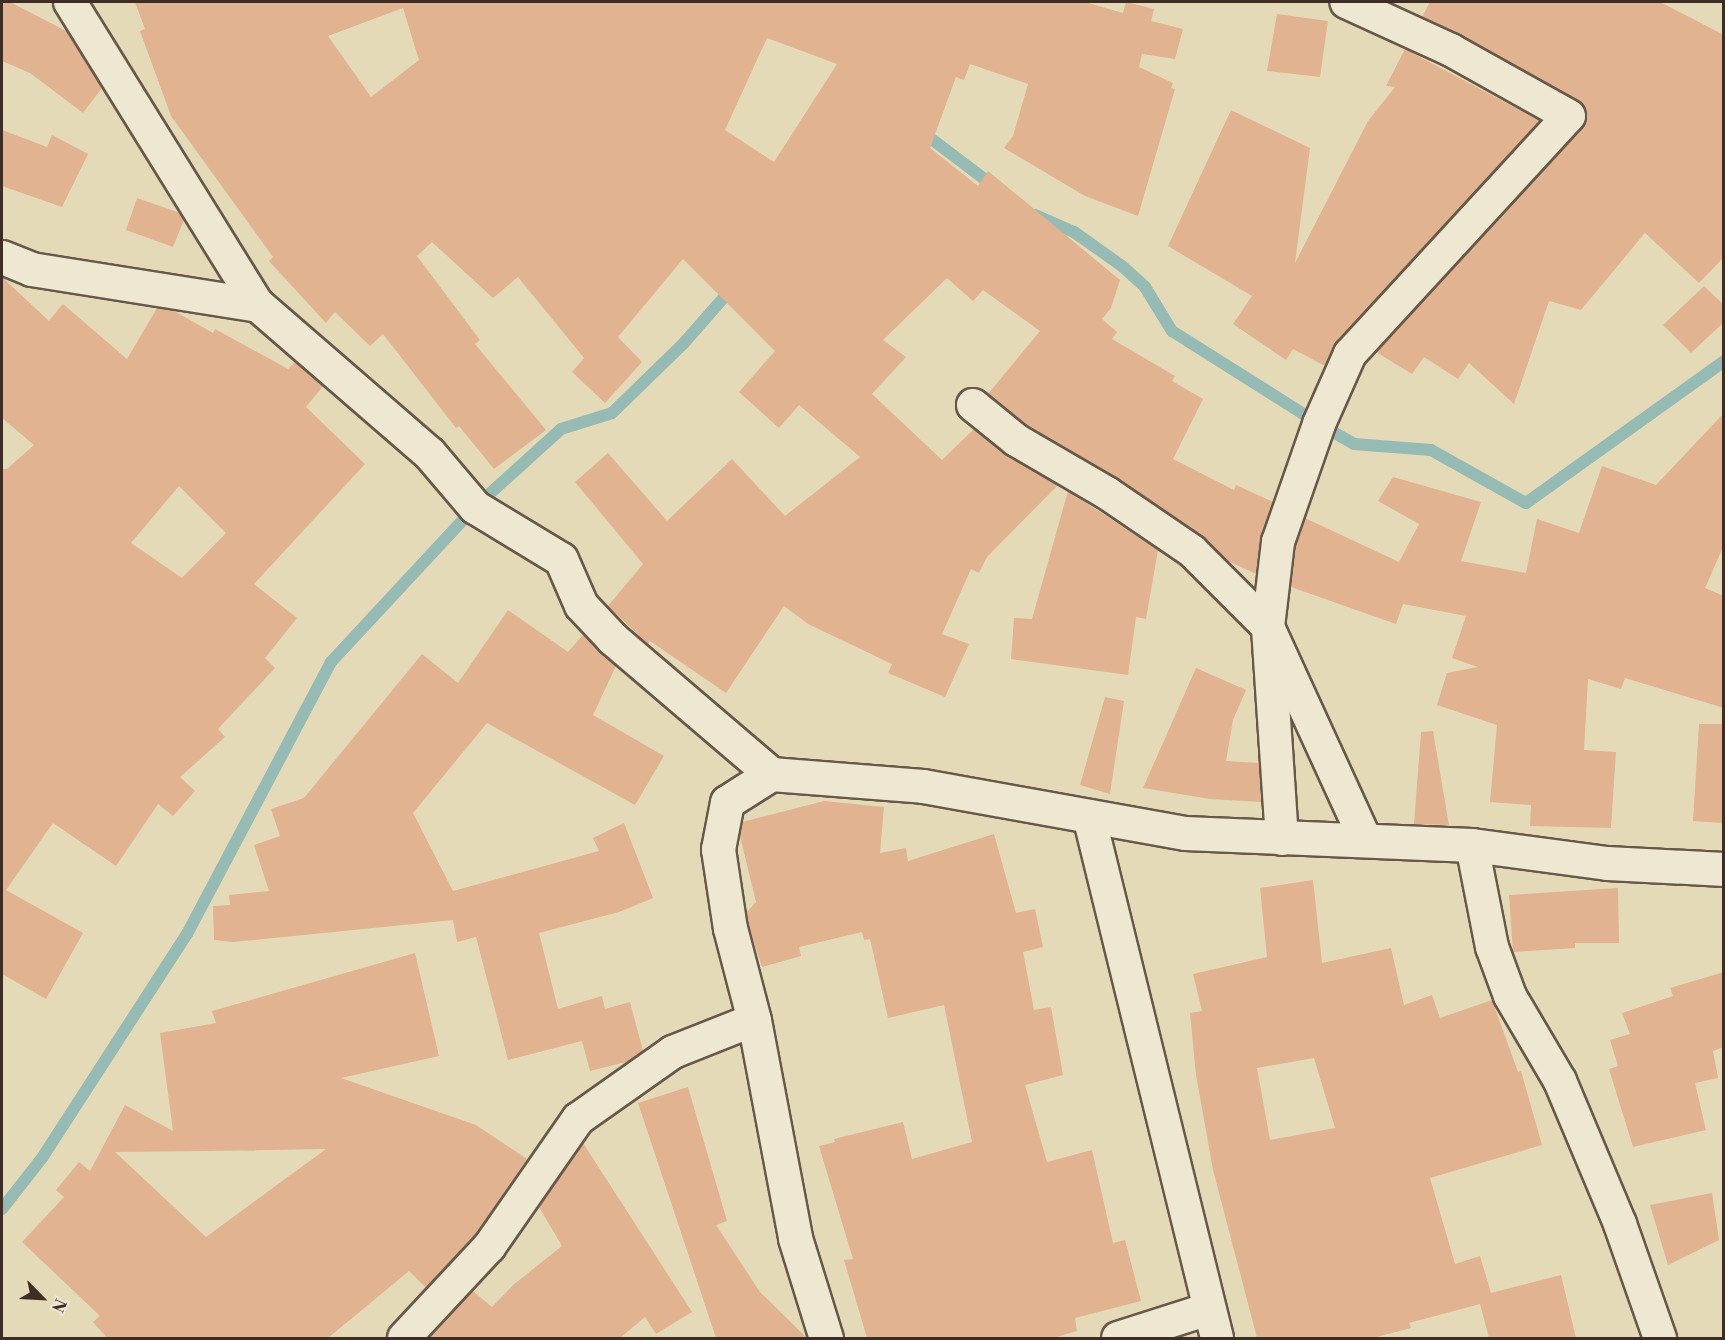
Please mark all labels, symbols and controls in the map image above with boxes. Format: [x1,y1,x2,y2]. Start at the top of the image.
north arrow [12,1268,72,1328]
text: N [47,1295,70,1315]

